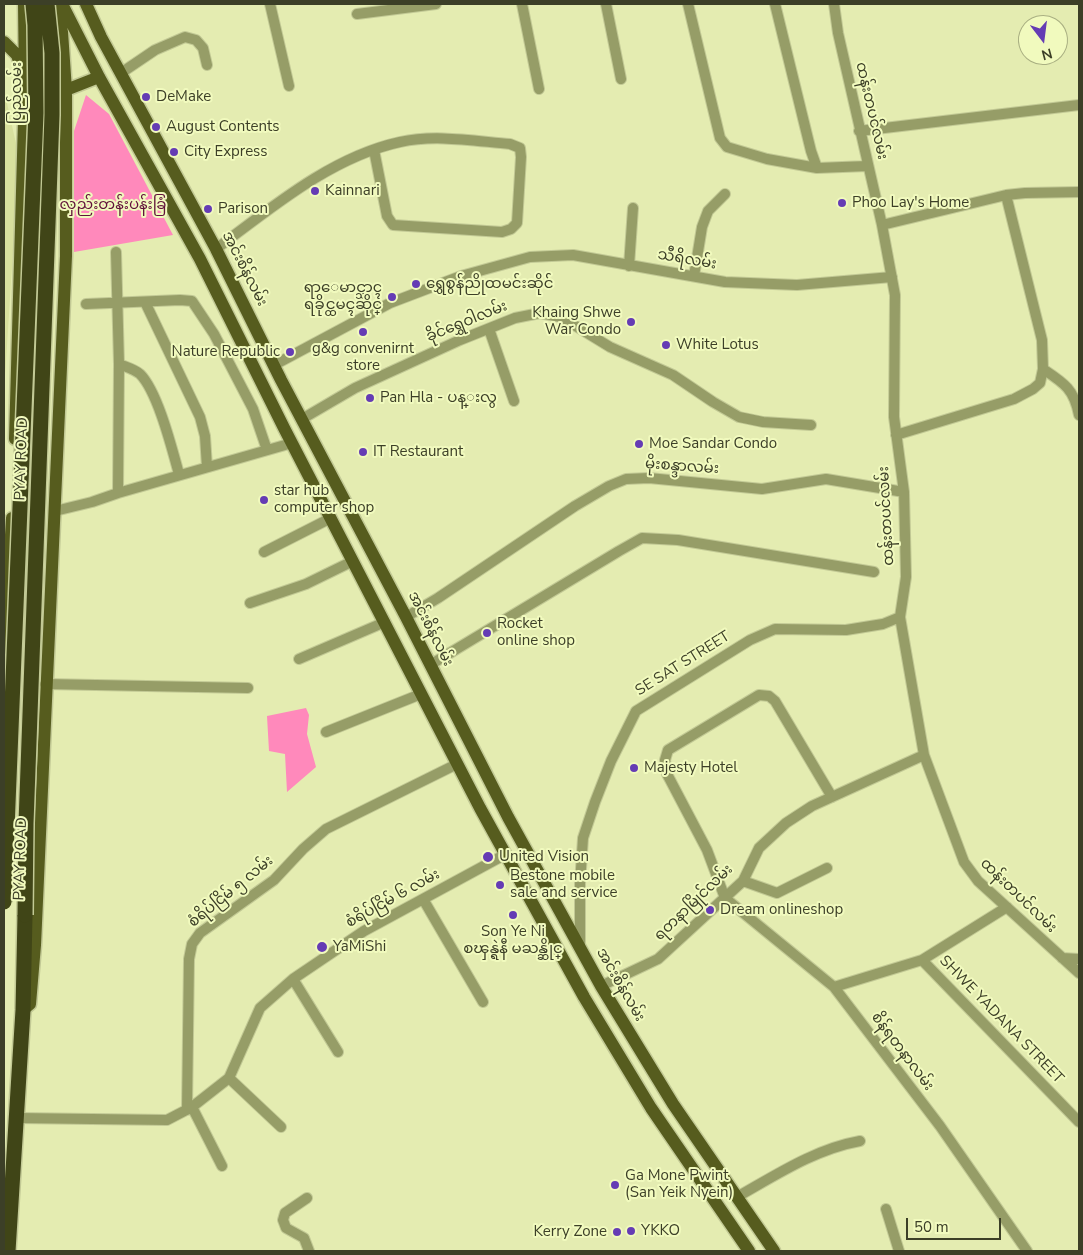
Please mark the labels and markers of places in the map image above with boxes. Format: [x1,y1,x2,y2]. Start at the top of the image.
place label: DeMake [156,88,211,106]
marker: DeMake [140,91,152,103]
place label: August Contents [166,118,279,136]
marker: August Contents [150,121,162,133]
place label: City Express [184,143,268,161]
marker: City Express [168,146,180,158]
place label: Kainnari [325,182,380,200]
marker: Kainnari [309,185,321,197]
place label: Phoo Lay's Home [852,194,969,212]
marker: Phoo Lay's Home [836,197,848,209]
place label: Parison [218,200,268,218]
marker: Parison [202,203,214,215]
place label: ရွှေစွန်ညိုထမင်းဆိုင် [426,275,553,293]
marker: ရွှေစွန်ညိုထမင်းဆိုင် [410,278,422,290]
place label: ရာေမာင္သာၚ ရခိုင္ထမင္ၚဆိုင္ [304,279,382,314]
marker: ရာေမာင္သာၚ ရခိုင္ထမင္ၚဆိုင္ [386,291,398,303]
place label: Khaing Shwe War Condo [532,304,621,339]
marker: Khaing Shwe War Condo [625,316,637,328]
marker: g&g convenirnt store [357,326,369,338]
place label: White Lotus [676,336,759,354]
marker: White Lotus [660,339,672,351]
place label: g&g convenirnt store [312,340,414,375]
place label: Nature Republic [172,343,280,361]
marker: Nature Republic [284,346,296,358]
place label: Pan Hla - ပန္းလွ [380,389,497,407]
marker: Pan Hla - ပန္းလွ [364,392,376,404]
place label: Moe Sandar Condo [649,435,777,453]
marker: Moe Sandar Condo [633,438,645,450]
place label: IT Restaurant [373,443,463,461]
marker: IT Restaurant [357,446,369,458]
place label: star hub computer shop [274,482,374,517]
marker: star hub computer shop [258,494,270,506]
place label: Rocket online shop [497,615,575,650]
marker: Rocket online shop [481,627,493,639]
place label: Majesty Hotel [644,759,738,777]
marker: Majesty Hotel [628,762,640,774]
place label: United Vision [499,848,589,866]
marker: United Vision [481,850,495,864]
place label: Bestone mobile sale and service [510,867,617,902]
marker: Bestone mobile sale and service [494,879,506,891]
place label: Dream onlineshop [720,901,843,919]
marker: Dream onlineshop [704,904,716,916]
marker: Son Ye Ni စၾန္ရဲနီ မႀန္ဆိုင္ [507,909,519,921]
place label: Son Ye Ni စၾန္ရဲနီ မႀန္ဆိုင္ [463,923,563,958]
place label: YaMiShi [333,938,386,956]
marker: YaMiShi [315,940,329,954]
place label: Ga Mone Pwint (San Yeik Nyein) [625,1167,733,1202]
marker: Ga Mone Pwint (San Yeik Nyein) [609,1179,621,1191]
place label: YKKO [641,1222,680,1240]
place label: Kerry Zone [534,1223,607,1241]
marker: YKKO [625,1225,637,1237]
marker: Kerry Zone [611,1226,623,1238]

